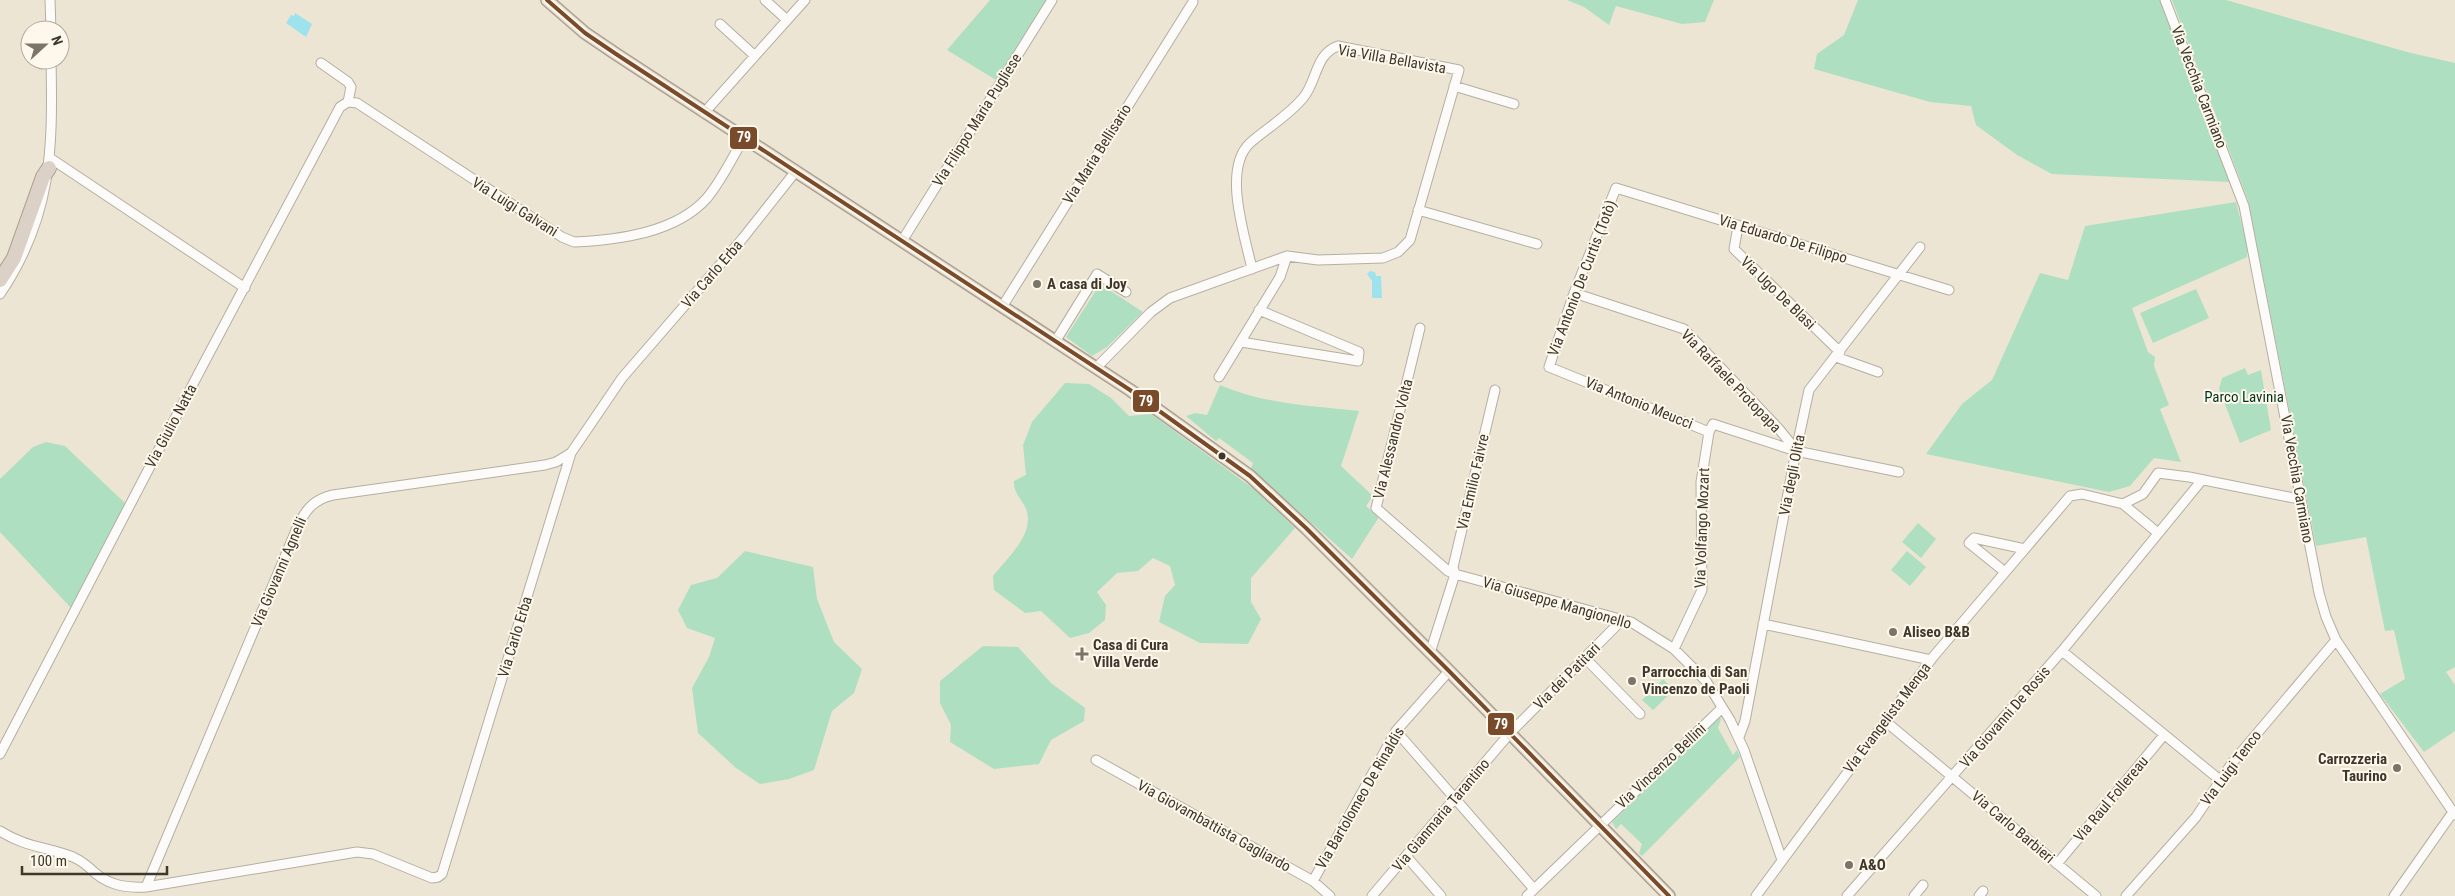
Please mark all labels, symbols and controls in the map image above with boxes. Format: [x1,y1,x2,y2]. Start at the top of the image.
north arrow [20,20,70,70]
street label: Via Vecchia Carmiano [2167,23,2231,151]
text: N [48,33,66,47]
street label: Via Villa Bellavista [1337,41,1447,77]
street label: Via Filippo Maria Pugliese [929,50,1025,190]
street label: Via Maria Bellisario [1059,101,1135,207]
line badge: 79 [729,126,758,150]
text: 79 [737,129,751,145]
street label: Via Luigi Galvani [469,173,561,241]
street label: Via Antonio De Curtis (Totò) [1544,197,1620,359]
street label: Via Eduardo De Filippo [1717,211,1849,267]
street label: Via Carlo Erba [678,236,746,312]
street label: Via Ugo De Blasi [1737,253,1819,333]
place label: A casa di Joy [1047,275,1127,293]
marker: A casa di Joy [1031,278,1043,290]
street label: Via Raffaele Protopapa [1677,326,1785,436]
street label: Via Antonio Meucci [1582,373,1696,433]
street label: Via Alessandro Volta [1369,377,1417,501]
street label: Via Giulio Natta [141,381,201,471]
park label: Parco Lavinia [2204,388,2284,406]
line badge: 79 [1132,389,1160,413]
text: 79 [1139,393,1153,409]
street label: Via Vecchia Carmiano [2277,414,2317,544]
street label: Via Emilio Faivre [1453,432,1493,532]
street label: Via degli Olita [1775,433,1809,517]
unlabelled marker [1217,451,1227,461]
street label: Via Volfango Mozart [1691,467,1713,589]
street label: Via Giovanni Agnelli [248,514,310,630]
street label: Via Giuseppe Mangionello [1480,573,1634,633]
street label: Via Carlo Erba [494,594,536,680]
place label: Aliseo B&B [1903,623,1970,641]
marker: Aliseo B&B [1887,626,1899,638]
place label: Casa di Cura Villa Verde [1093,636,1168,671]
street label: Via dei Patitari [1530,639,1604,713]
marker: Casa di Cura Villa Verde [1075,647,1089,661]
street label: Via Evangelista Menga [1840,659,1934,777]
street label: Via Giovanni De Rosis [1956,662,2054,771]
place label: Parrocchia di San Vincenzo de Paoli [1642,663,1749,698]
marker: Parrocchia di San Vincenzo de Paoli [1626,675,1638,687]
line badge: 79 [1487,712,1515,736]
text: 79 [1494,716,1508,732]
street label: Via Vincenzo Bellini [1612,720,1710,812]
street label: Via Bartolomeo De Rinaldis [1312,724,1408,872]
street label: Via Luigi Tenco [2197,727,2265,809]
place label: Carrozzeria Taurino [2318,750,2387,785]
street label: Via Raul Follereau [2070,753,2152,845]
street label: Via Gianmaria Tarantino [1389,755,1493,875]
marker: Carrozzeria Taurino [2391,762,2403,774]
street label: Via Giovambattista Gagliardo [1134,776,1294,876]
street label: Via Carlo Barbieri [1968,787,2058,867]
scale bar [22,844,168,876]
text: 100 m [30,852,67,870]
place label: A&O [1859,856,1886,874]
marker: A&O [1843,859,1855,871]

